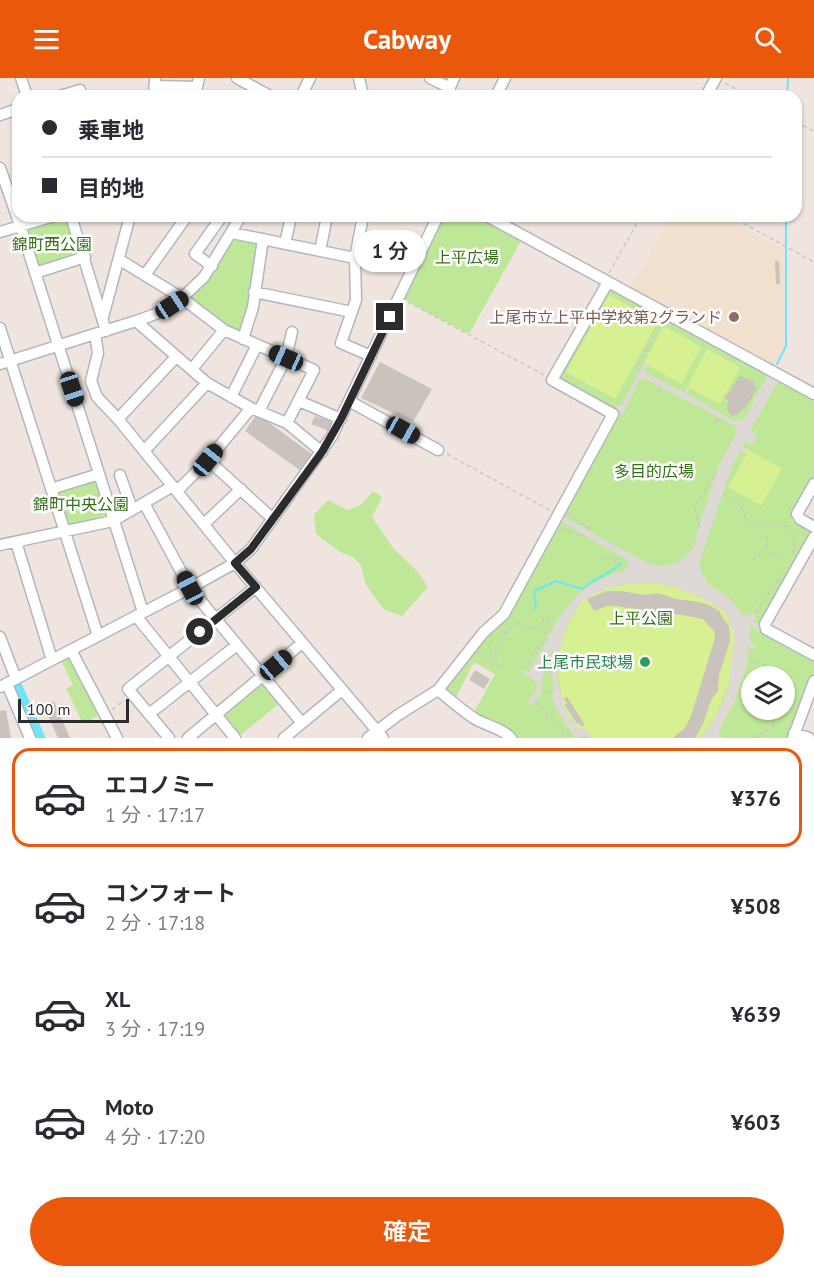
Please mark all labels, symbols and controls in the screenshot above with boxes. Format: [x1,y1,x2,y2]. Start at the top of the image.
text: Cabway [363,22,451,56]
icon: menu [30,23,63,56]
icon: search [751,23,784,56]
text: 乗車地 [78,116,144,144]
text: 目的地 [78,174,144,202]
callout: 1 分 [354,230,426,272]
park label: 錦町西公園 [12,234,92,254]
text: 1 分 [372,238,408,264]
park label: 上平広場 [435,247,499,267]
car [152,288,192,322]
route end [376,303,403,330]
place label: 上尾市立上平中学校第2グランド [489,307,722,327]
marker: 上尾市立上平中学校第2グランド [727,310,741,324]
car [266,342,306,374]
car [58,369,86,409]
car [383,413,423,447]
car [190,440,226,480]
park label: 多目的広場 [614,461,694,481]
park label: 錦町中央公園 [33,494,129,514]
car [174,568,206,608]
park label: 上平公園 [609,608,673,628]
route start [186,618,213,645]
car [256,647,296,683]
place label: 上尾市民球場 [537,652,633,672]
marker: 上尾市民球場 [638,655,652,669]
map controls [741,666,795,720]
button: layers [741,666,795,720]
scale bar [18,696,129,724]
text: 100 m [27,699,70,719]
icon: car [33,771,87,825]
text: エコノミー [105,771,215,799]
text: ¥376 [731,784,781,812]
text: 1 分 · 17:17 [105,802,205,828]
icon: car [33,879,87,933]
text: コンフォート [105,879,236,907]
text: ¥508 [731,892,781,920]
text: 2 分 · 17:18 [105,910,205,936]
text: XL [105,985,130,1013]
icon: car [33,987,87,1041]
text: ¥639 [731,1000,781,1028]
text: 3 分 · 17:19 [105,1016,205,1042]
text: Moto [105,1093,154,1121]
icon: car [33,1095,87,1149]
text: ¥603 [731,1108,781,1136]
text: 4 分 · 17:20 [105,1124,205,1150]
button: 確定 [30,1197,784,1266]

